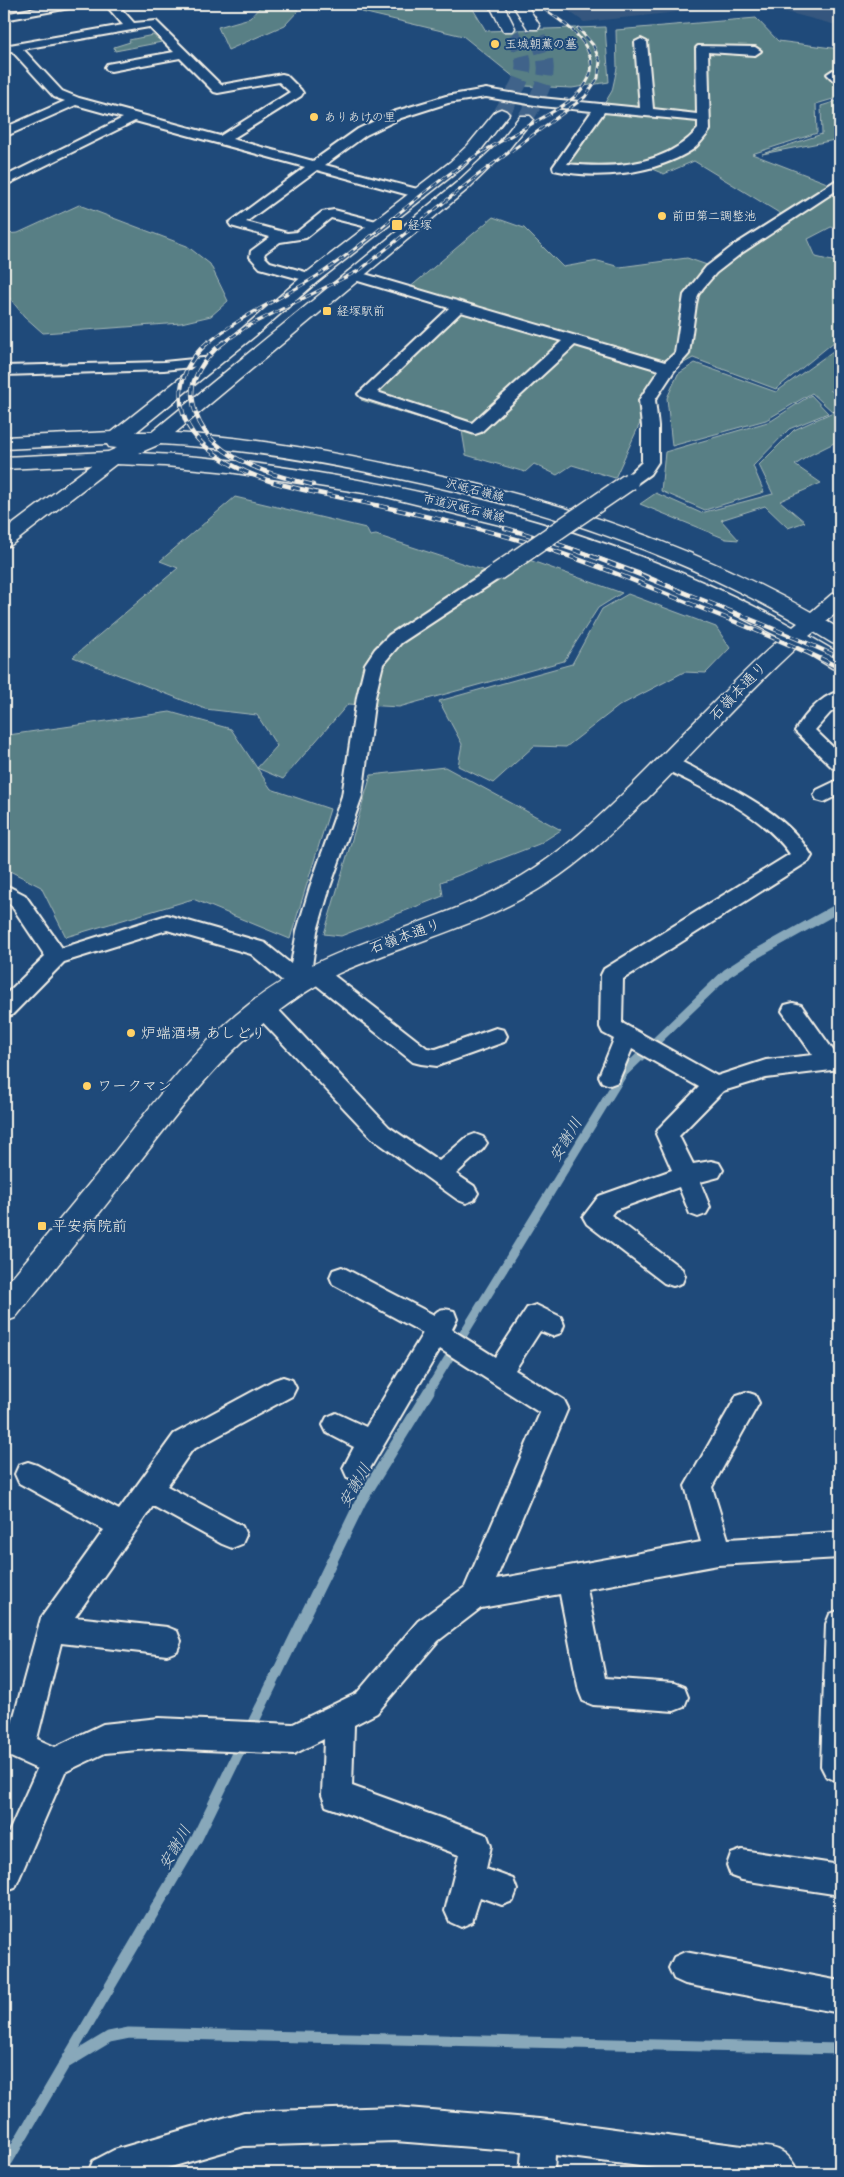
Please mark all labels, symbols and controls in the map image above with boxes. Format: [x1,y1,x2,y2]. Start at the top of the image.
place label: 玉城朝薫の墓 [505,35,577,51]
marker: 玉城朝薫の墓 [489,38,501,50]
place label: ありあけの里 [324,108,396,124]
marker: ありあけの里 [308,111,320,123]
place label: 前田第二調整池 [672,207,756,223]
marker: 前田第二調整池 [656,210,668,222]
place label: 経塚 [408,216,432,232]
marker: 経塚 [390,218,404,232]
place label: 経塚駅前 [337,302,385,318]
marker: 経塚駅前 [321,305,333,317]
street label: 沢岻石嶺線 [444,474,506,504]
street label: 市道沢岻石嶺線 [422,489,507,525]
street label: 石嶺本通り [704,656,771,724]
street label: 石嶺本通り [366,913,443,957]
place label: 炉端酒場 あしどり [141,1022,266,1042]
marker: 炉端酒場 あしどり [125,1027,137,1039]
place label: ワークマン [97,1075,172,1095]
marker: ワークマン [81,1080,93,1092]
water label: 安謝川 [543,1113,586,1165]
place label: 平安病院前 [52,1215,127,1235]
marker: 平安病院前 [36,1220,48,1232]
water label: 安謝川 [332,1459,375,1511]
water label: 安謝川 [152,1821,195,1873]

